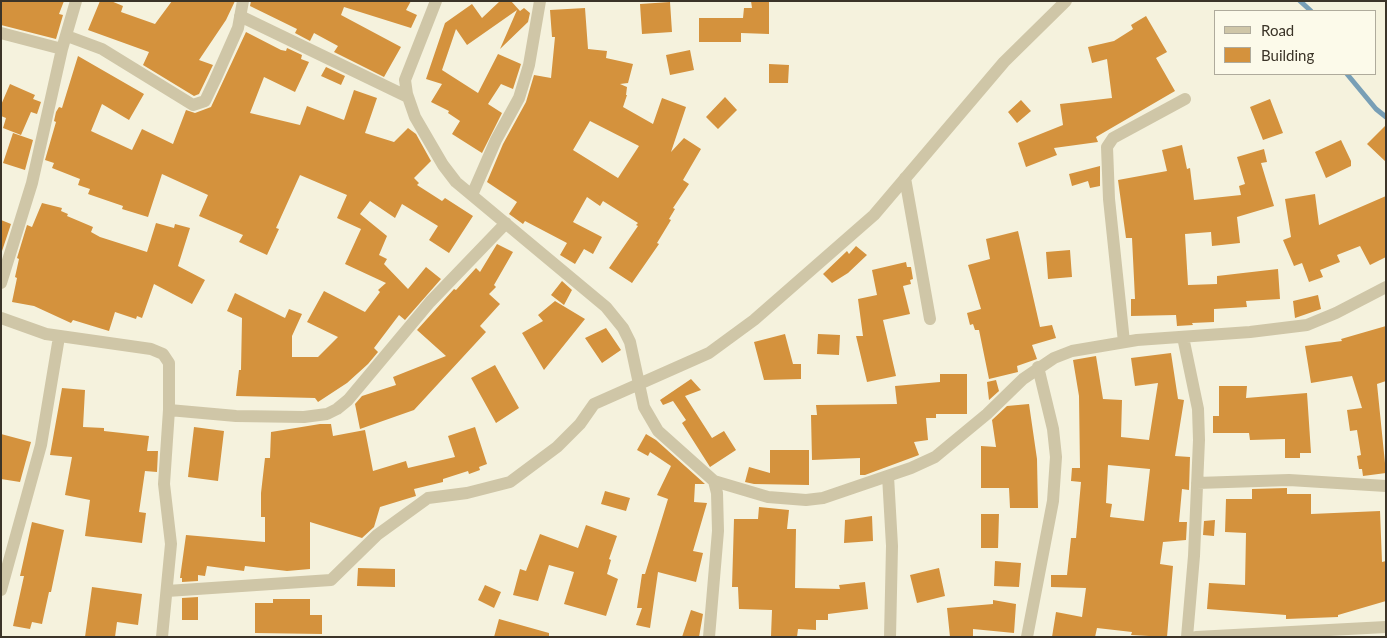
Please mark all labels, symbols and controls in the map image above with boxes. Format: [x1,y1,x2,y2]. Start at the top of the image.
legend [1214,10,1377,75]
text: Road [1261,21,1294,39]
text: Building [1261,46,1314,64]

